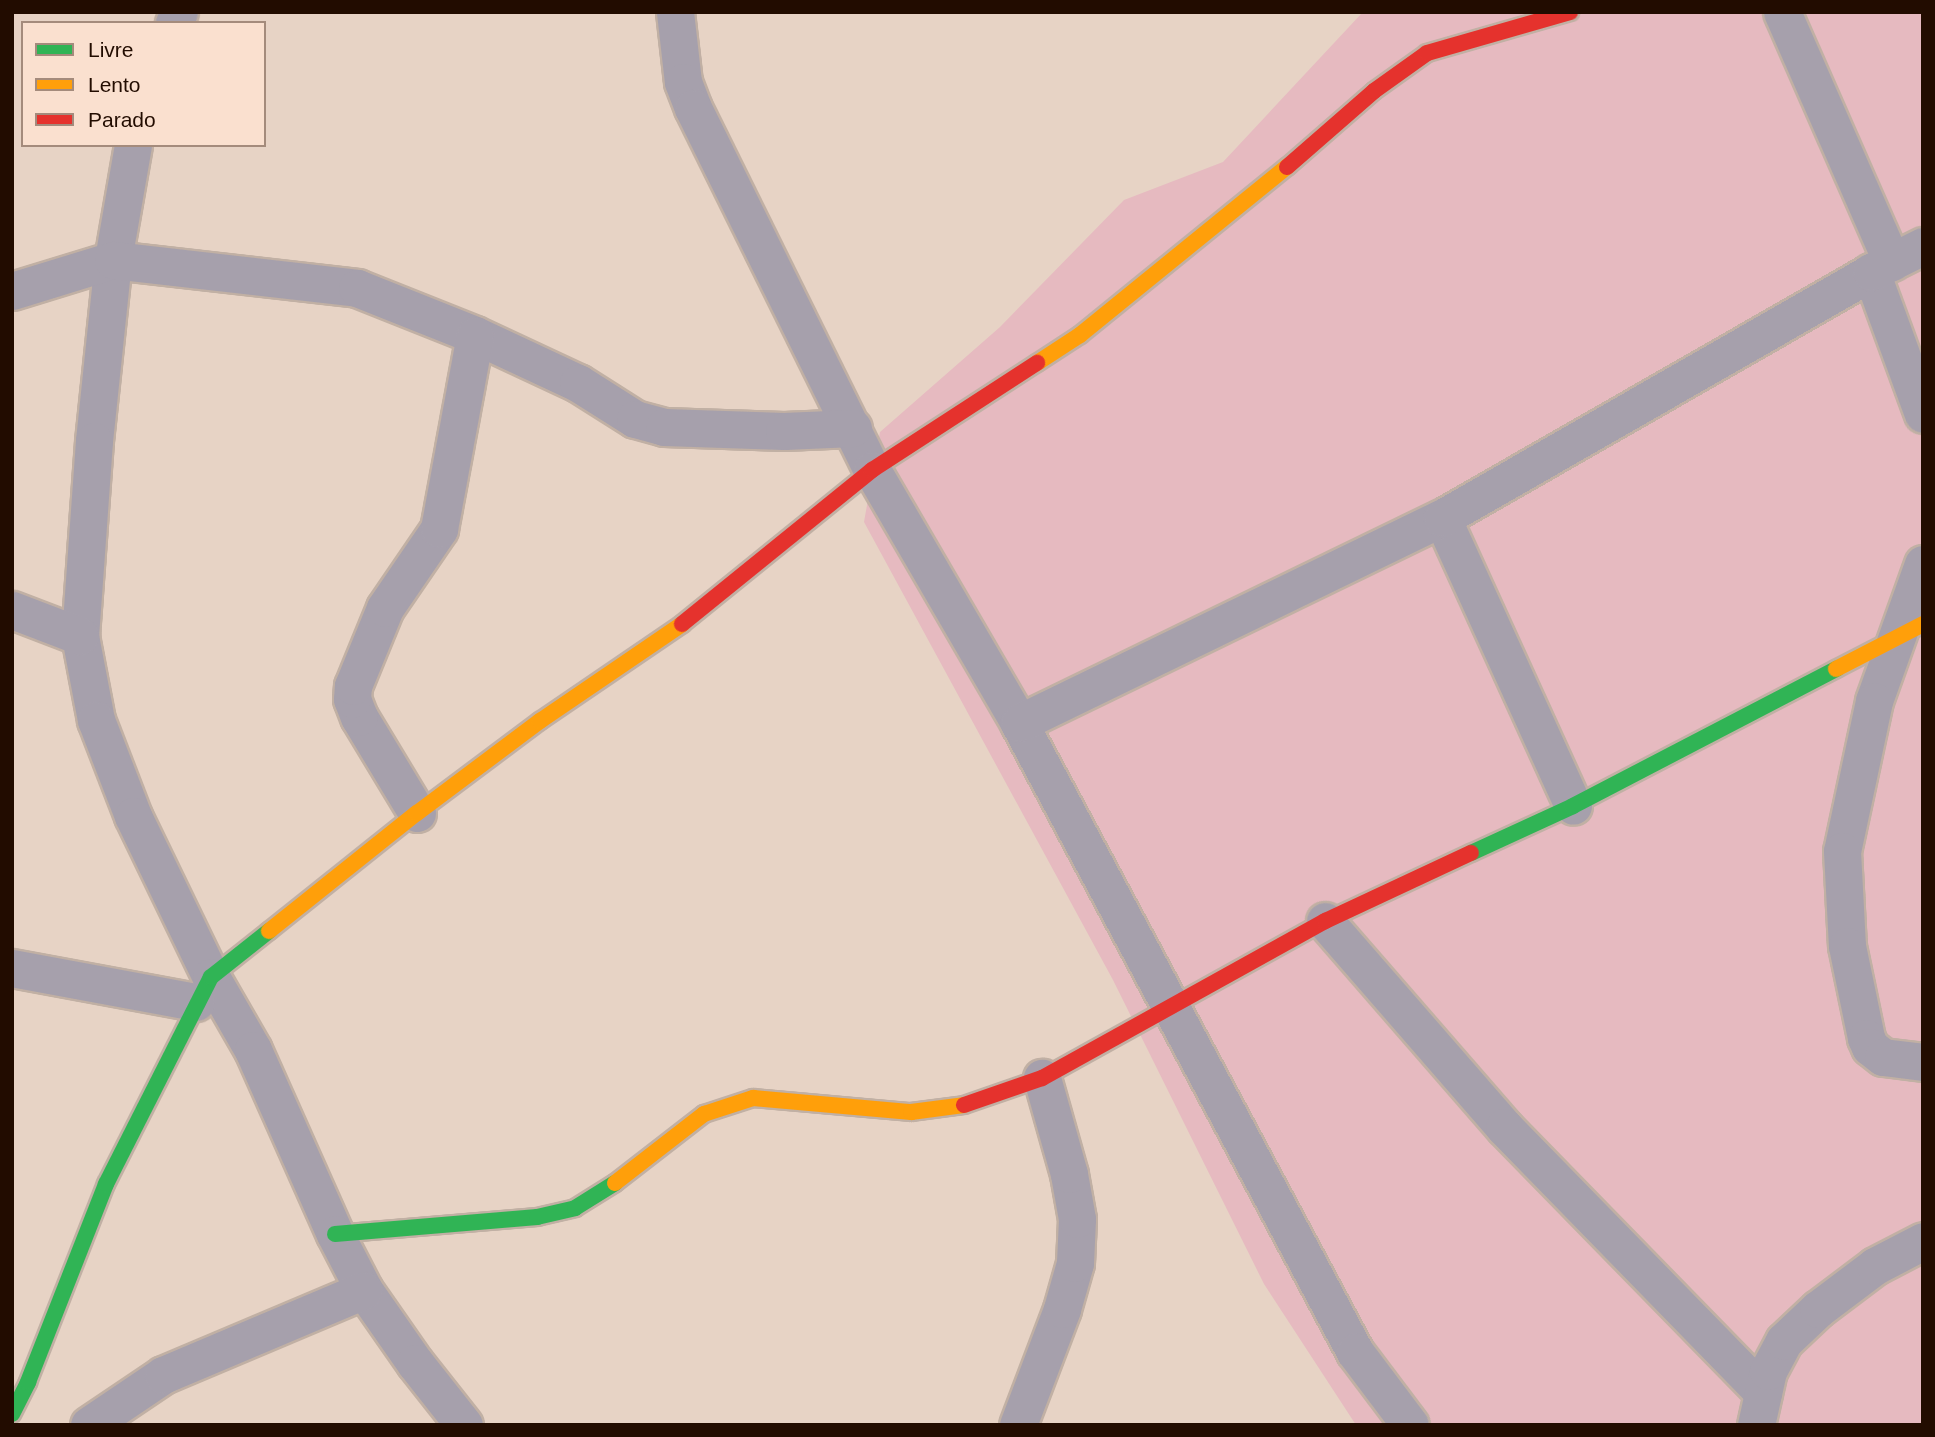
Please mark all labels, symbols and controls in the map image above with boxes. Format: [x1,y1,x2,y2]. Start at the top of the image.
legend [21,21,266,147]
text: Livre [88,38,134,61]
text: Lento [88,73,141,96]
text: Parado [88,108,156,131]

